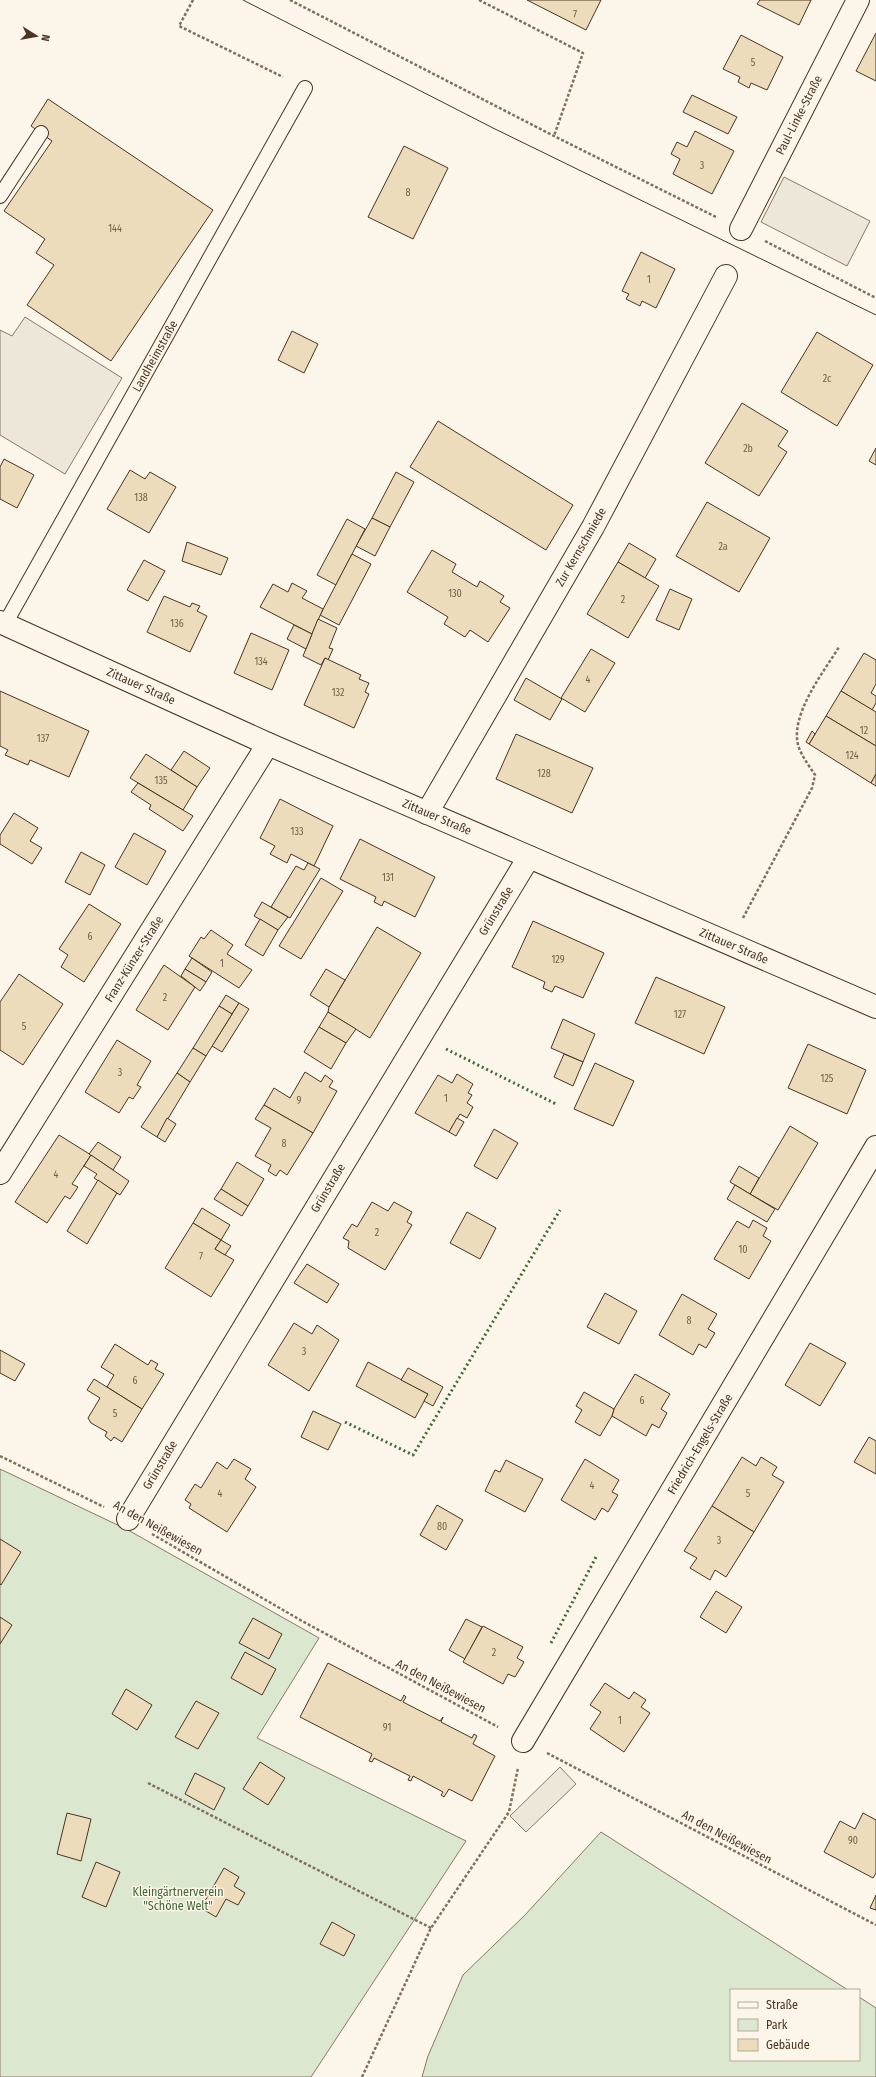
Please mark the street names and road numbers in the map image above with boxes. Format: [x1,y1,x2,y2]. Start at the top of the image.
street label: Paul-Linke-Straße [773,73,825,157]
street label: Landheimstraße [130,318,180,394]
street label: Zur Kernschmiede [553,505,609,589]
street label: Zittauer Straße [105,665,177,707]
street label: Zittauer Straße [400,796,474,838]
street label: Grünstraße [476,884,516,938]
street label: Franz-Künzer-Straße [102,913,166,1005]
street label: Zittauer Straße [697,925,771,967]
street label: Grünstraße [308,1161,348,1215]
street label: Friedrich-Engels-Straße [664,1391,736,1497]
street label: Grünstraße [140,1438,180,1492]
street label: An den Neißewiesen [111,1498,205,1558]
street label: An den Neißewiesen [394,1656,488,1716]
street label: An den Neißewiesen [680,1807,774,1867]

